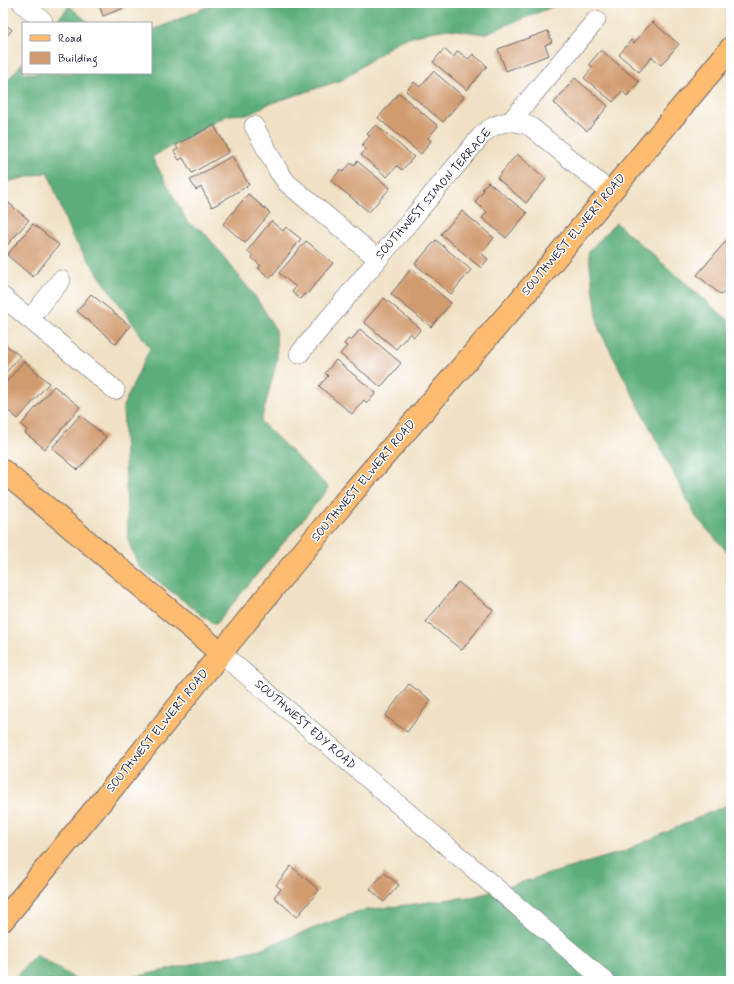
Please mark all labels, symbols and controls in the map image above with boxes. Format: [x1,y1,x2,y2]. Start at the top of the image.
legend [22,22,152,74]
text: Road [58,31,82,47]
text: Building [58,51,98,68]
street label: SOUTHWEST SIMON TERRACE [373,125,496,263]
street label: SOUTHWEST ELWERT ROAD [518,171,630,299]
street label: SOUTHWEST ELWERT ROAD [308,417,420,545]
street label: SOUTHWEST ELWERT ROAD [103,666,213,796]
street label: SOUTHWEST EDY ROAD [251,677,359,773]

